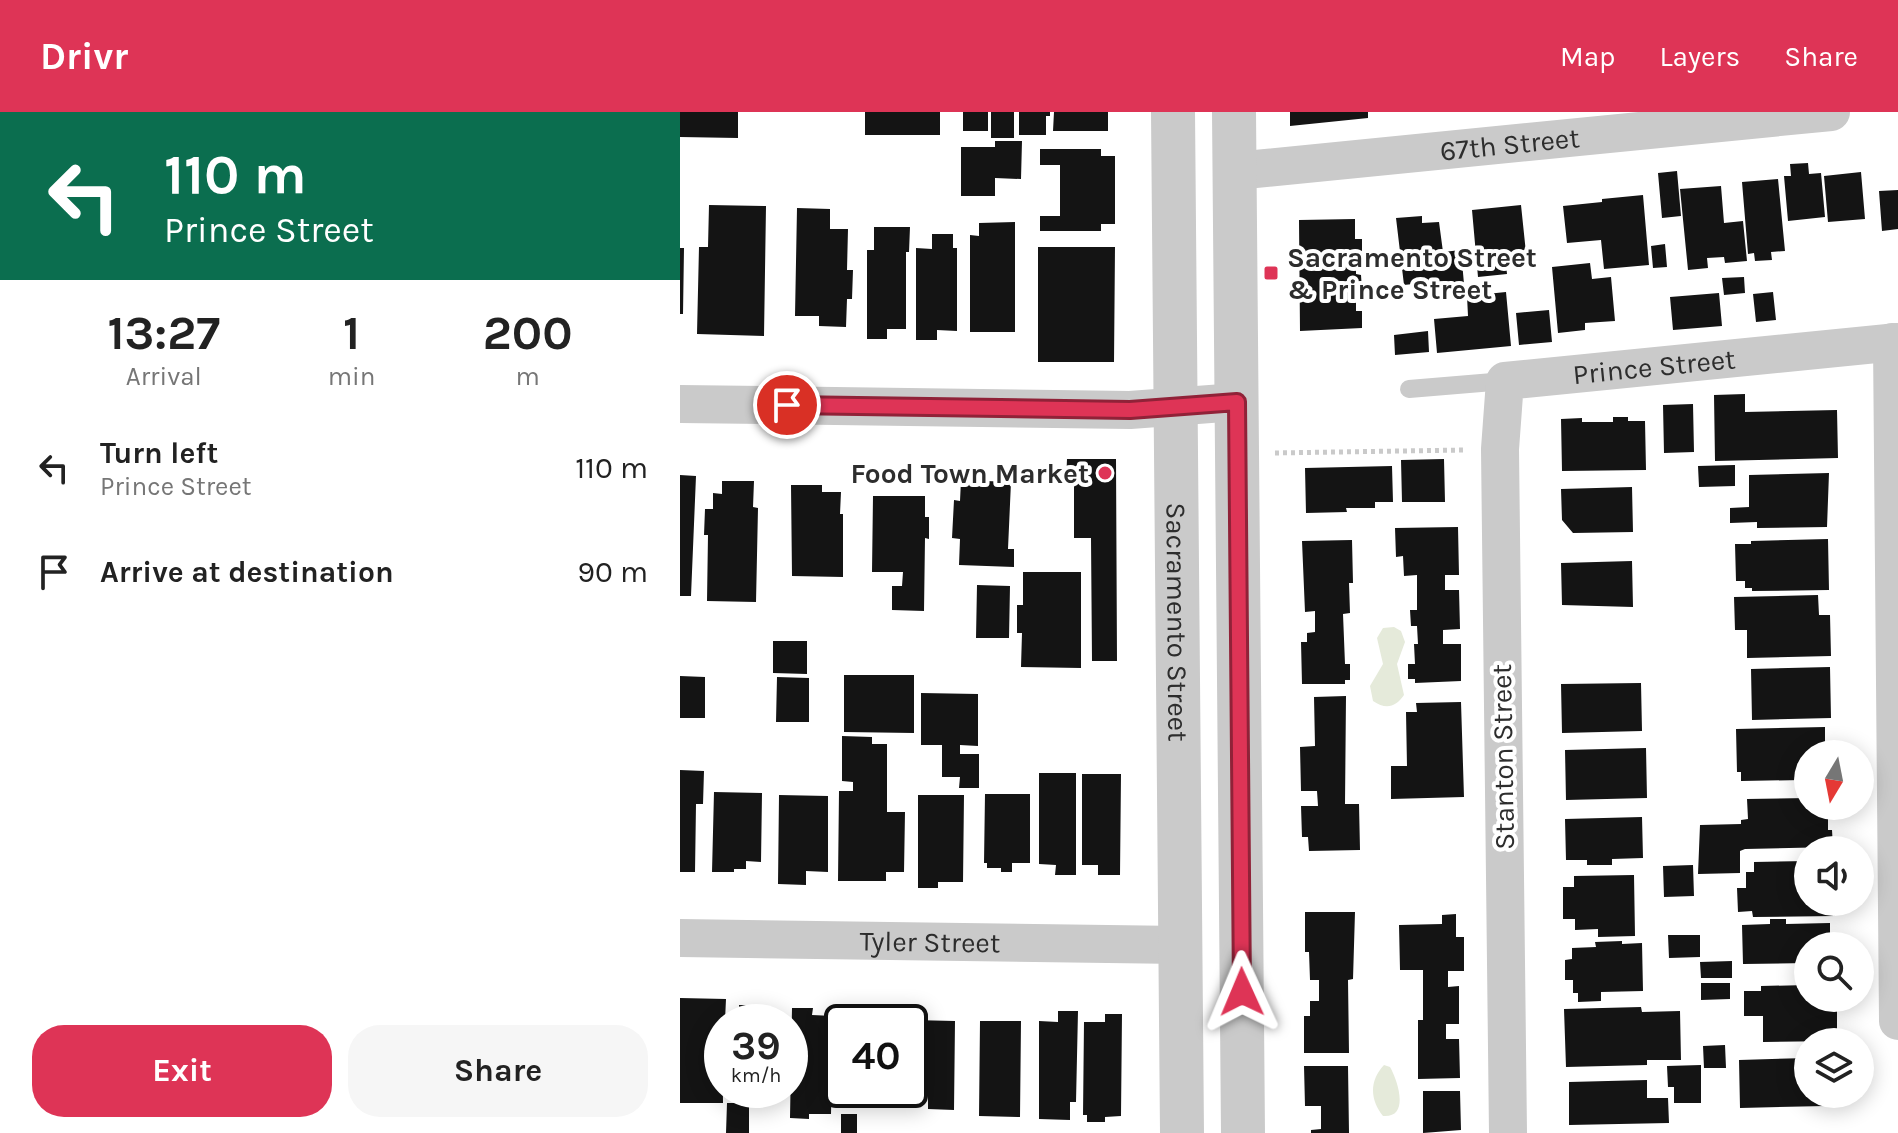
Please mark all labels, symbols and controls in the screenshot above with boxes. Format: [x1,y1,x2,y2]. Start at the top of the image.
text: Drivr [40,34,128,79]
text: Map [1560,40,1615,73]
text: Layers [1659,40,1740,73]
text: Share [1784,40,1858,73]
street label: 67th Street [1438,120,1581,167]
text: 110 m [164,142,307,207]
icon: left [32,144,136,248]
text: Prince Street [164,209,374,251]
place label: Sacramento Street & Prince Street [1287,241,1537,306]
marker: Sacramento Street & Prince Street [1262,264,1280,282]
text: 13:27 [107,305,220,361]
text: 1 [343,305,360,361]
text: 200 [483,305,573,361]
street label: Prince Street [1571,342,1737,391]
text: Arrival [126,361,202,392]
text: min [328,361,375,392]
text: m [516,361,540,392]
pin [753,371,821,439]
icon: arrive [765,383,809,427]
text: Turn left [100,435,218,471]
icon: left [32,446,76,490]
text: 110 m [575,450,648,486]
place label: Food Town Market [850,457,1089,490]
marker: Food Town Market [1096,464,1114,482]
text: Prince Street [100,471,252,502]
street label: Sacramento Street [1160,502,1195,742]
icon: arrive [32,550,76,594]
text: Arrive at destination [100,554,394,590]
text: 90 m [578,554,648,590]
street label: Stanton Street [1485,664,1521,850]
north arrow [1794,740,1874,820]
map controls [1794,740,1874,1108]
button: sound [1794,836,1874,916]
street label: Tyler Street [859,924,1001,959]
button: search [1794,932,1874,1012]
position arrow [1200,950,1284,1034]
speed limit sign: 40 [824,1004,928,1108]
text: 39 [731,1022,781,1069]
button: Exit [32,1025,332,1117]
button: Share [348,1025,648,1117]
button: layers [1794,1028,1874,1108]
text: km/h [731,1064,781,1087]

